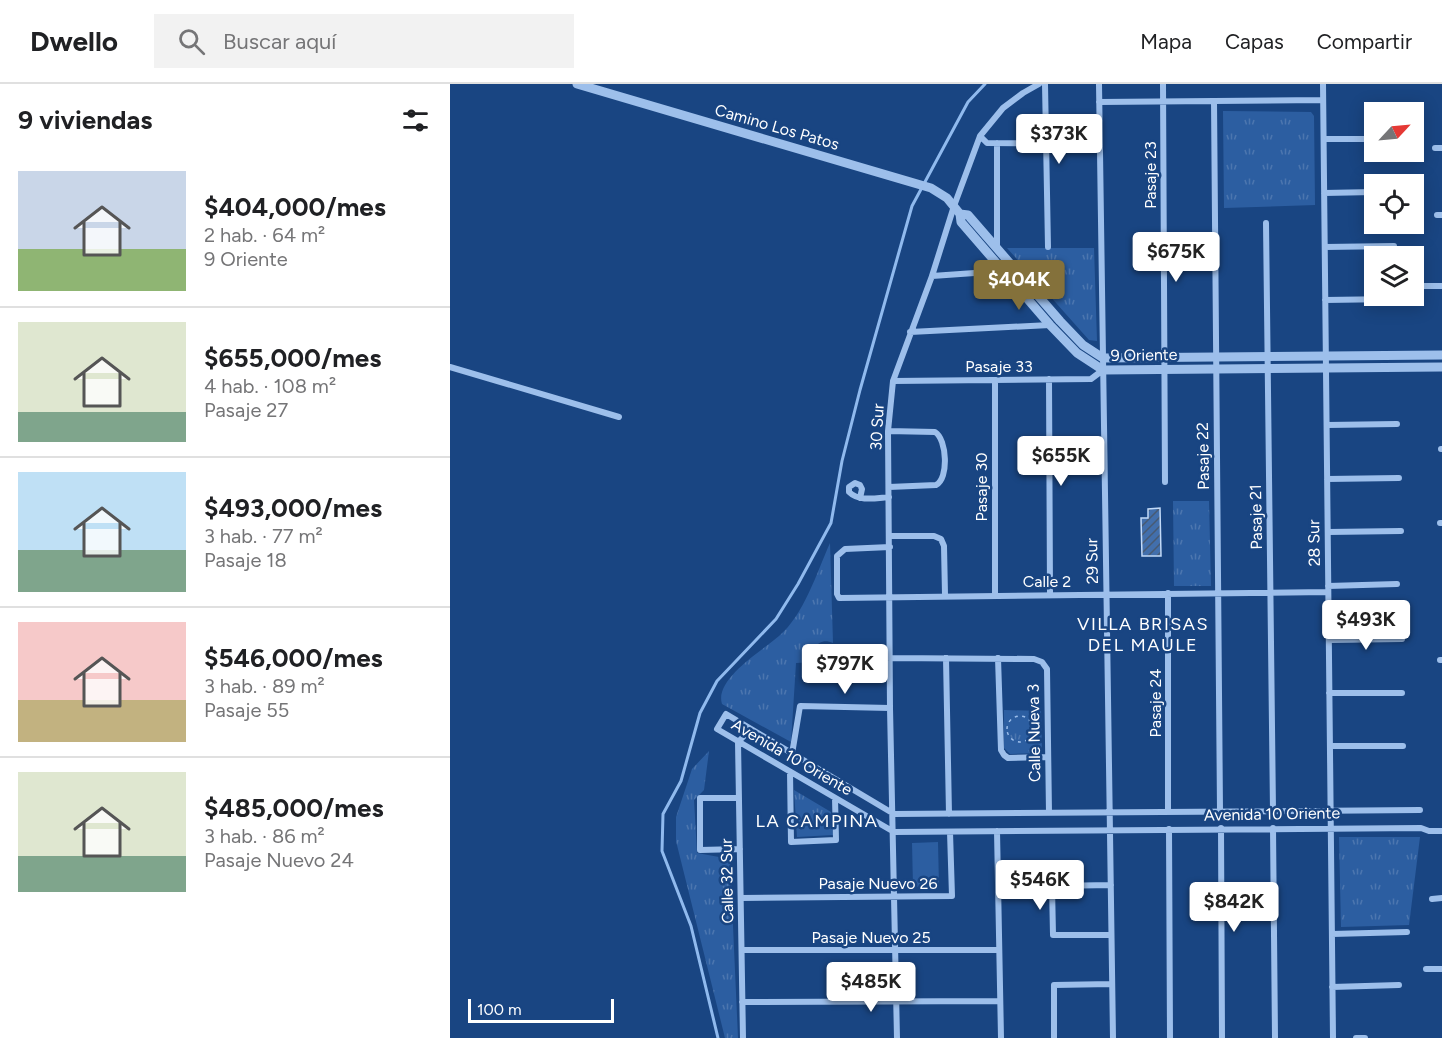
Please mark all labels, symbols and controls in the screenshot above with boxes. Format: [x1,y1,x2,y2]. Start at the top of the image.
search box [154,14,574,68]
text: Dwello [30,24,118,58]
icon: search [175,25,208,58]
text: Buscar aquí [223,28,336,55]
text: Mapa [1140,29,1192,54]
text: Capas [1225,29,1284,54]
text: Compartir [1317,29,1412,54]
street label: Camino Los Patos [713,100,841,154]
north arrow [1364,102,1424,162]
map controls [1364,102,1424,306]
text: 9 viviendas [18,104,152,136]
icon: filters [399,104,432,137]
pin: $373K [1017,114,1101,165]
text: $373K [1030,121,1088,145]
street label: Pasaje 23 [1141,141,1160,209]
button: locate [1364,174,1424,234]
text: $404,000/mes [204,191,386,223]
icon: home [66,195,138,267]
text: 2 hab. · 64 m² [204,223,325,247]
pin: $675K [1134,232,1218,283]
text: $675K [1147,239,1205,263]
button: layers [1364,246,1424,306]
text: 9 Oriente [204,247,288,271]
pin: $404K [977,260,1061,311]
text: $404K [988,267,1050,291]
text: $655,000/mes [204,342,381,374]
street label: 9 Oriente [1110,345,1178,365]
icon: home [66,346,138,418]
street label: Pasaje 33 [965,357,1033,376]
text: 4 hab. · 108 m² [204,374,336,398]
text: Pasaje 27 [204,398,288,422]
street label: 30 Sur [866,402,888,451]
street label: Pasaje 22 [1193,422,1213,490]
pin: $655K [1019,436,1103,487]
text: $655K [1031,443,1091,467]
street label: Pasaje 30 [972,453,991,521]
street label: Pasaje 21 [1246,484,1266,550]
text: $493,000/mes [204,492,382,524]
icon: home [66,496,138,568]
street label: 28 Sur [1304,519,1324,567]
text: 3 hab. · 77 m² [204,524,323,548]
street label: 29 Sur [1082,537,1102,584]
text: Pasaje 18 [204,548,287,572]
street label: Calle 2 [1023,572,1071,591]
pin: $493K [1324,600,1408,651]
text: $493K [1336,607,1396,631]
district label: VILLA BRISAS DEL MAULE [1077,613,1209,656]
text: $546,000/mes [204,642,383,674]
pin: $797K [803,644,887,695]
icon: home [66,646,138,718]
text: $797K [816,651,874,675]
street label: Pasaje 24 [1146,669,1165,737]
text: 3 hab. · 89 m² [204,674,325,698]
street label: Calle Nueva 3 [1024,684,1044,782]
text: Pasaje 55 [204,698,289,722]
street label: Avenida 10 Oriente [728,715,856,799]
text: $485,000/mes [204,792,384,824]
icon: home [66,796,138,868]
street label: Avenida 10 Oriente [1204,803,1341,825]
district label: LA CAMPINA [756,810,878,832]
text: 3 hab. · 86 m² [204,824,325,848]
street label: Calle 32 Sur [717,838,737,924]
text: Pasaje Nuevo 24 [204,848,354,872]
pin: $546K [998,860,1082,911]
text: $546K [1010,867,1070,891]
street label: Pasaje Nuevo 26 [818,874,938,893]
pin: $842K [1192,882,1276,933]
text: $842K [1204,889,1264,913]
street label: Pasaje Nuevo 25 [811,928,931,947]
pin: $485K [829,962,913,1013]
text: $485K [841,969,901,993]
scale bar [468,996,614,1024]
text: 100 m [477,1000,522,1019]

